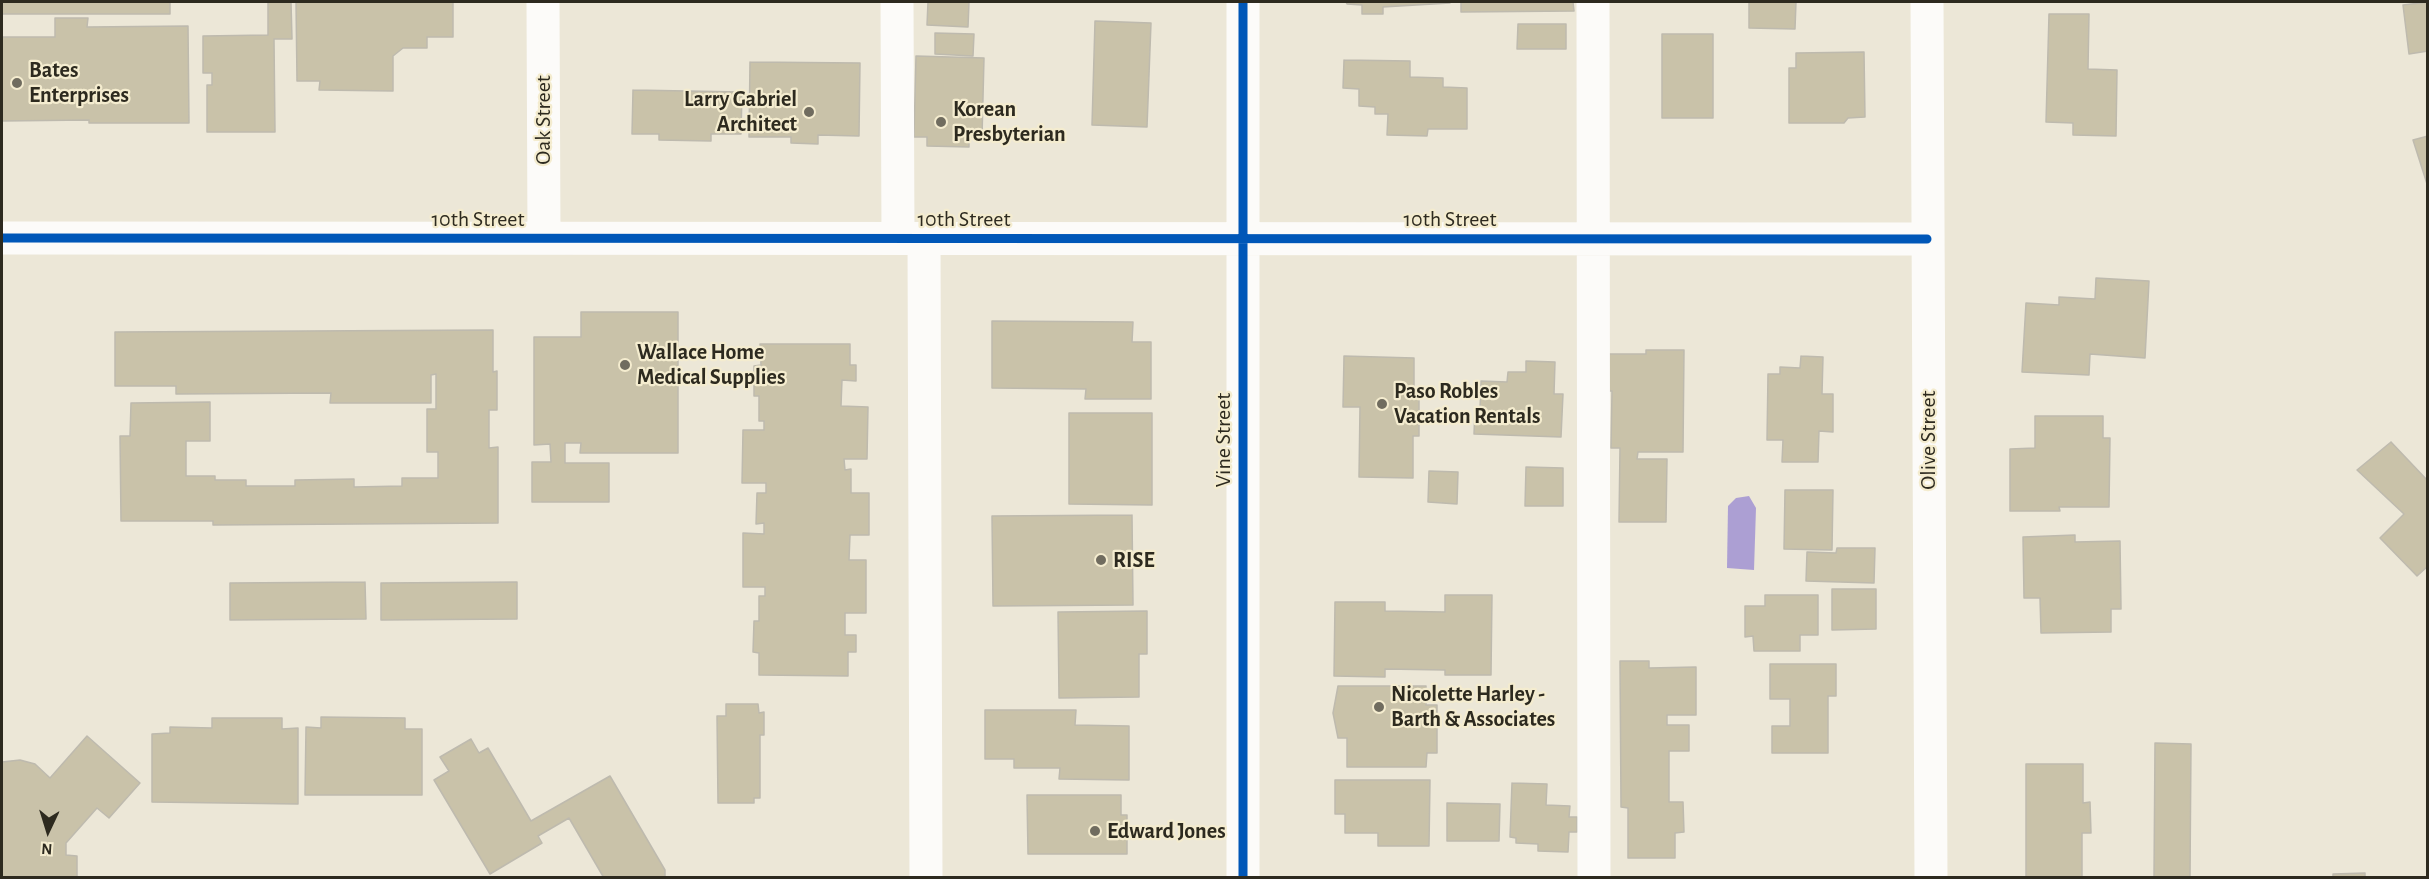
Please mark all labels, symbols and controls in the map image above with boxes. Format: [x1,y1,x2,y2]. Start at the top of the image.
place label: Bates Enterprises [29,57,129,108]
street label: Oak Street [530,75,556,165]
marker: Bates Enterprises [10,76,24,90]
place label: Larry Gabriel Architect [684,86,797,138]
place label: Korean Presbyterian [953,96,1066,148]
marker: Larry Gabriel Architect [802,105,816,119]
marker: Korean Presbyterian [934,115,948,129]
street label: 10th Street [431,206,525,232]
street label: 10th Street [917,206,1011,232]
street label: 10th Street [1403,206,1497,232]
place label: Wallace Home Medical Supplies [637,339,785,390]
marker: Wallace Home Medical Supplies [618,358,632,372]
place label: Paso Robles Vacation Rentals [1394,378,1540,430]
street label: Olive Street [1915,390,1941,490]
street label: Vine Street [1210,393,1236,487]
marker: Paso Robles Vacation Rentals [1375,397,1389,411]
place label: RISE [1113,547,1155,573]
marker: RISE [1094,553,1108,567]
place label: Nicolette Harley - Barth & Associates [1391,681,1555,732]
marker: Nicolette Harley - Barth & Associates [1372,700,1386,714]
north arrow [18,801,78,861]
place label: Edward Jones [1107,818,1226,844]
marker: Edward Jones [1088,824,1102,838]
text: N [41,841,53,857]

